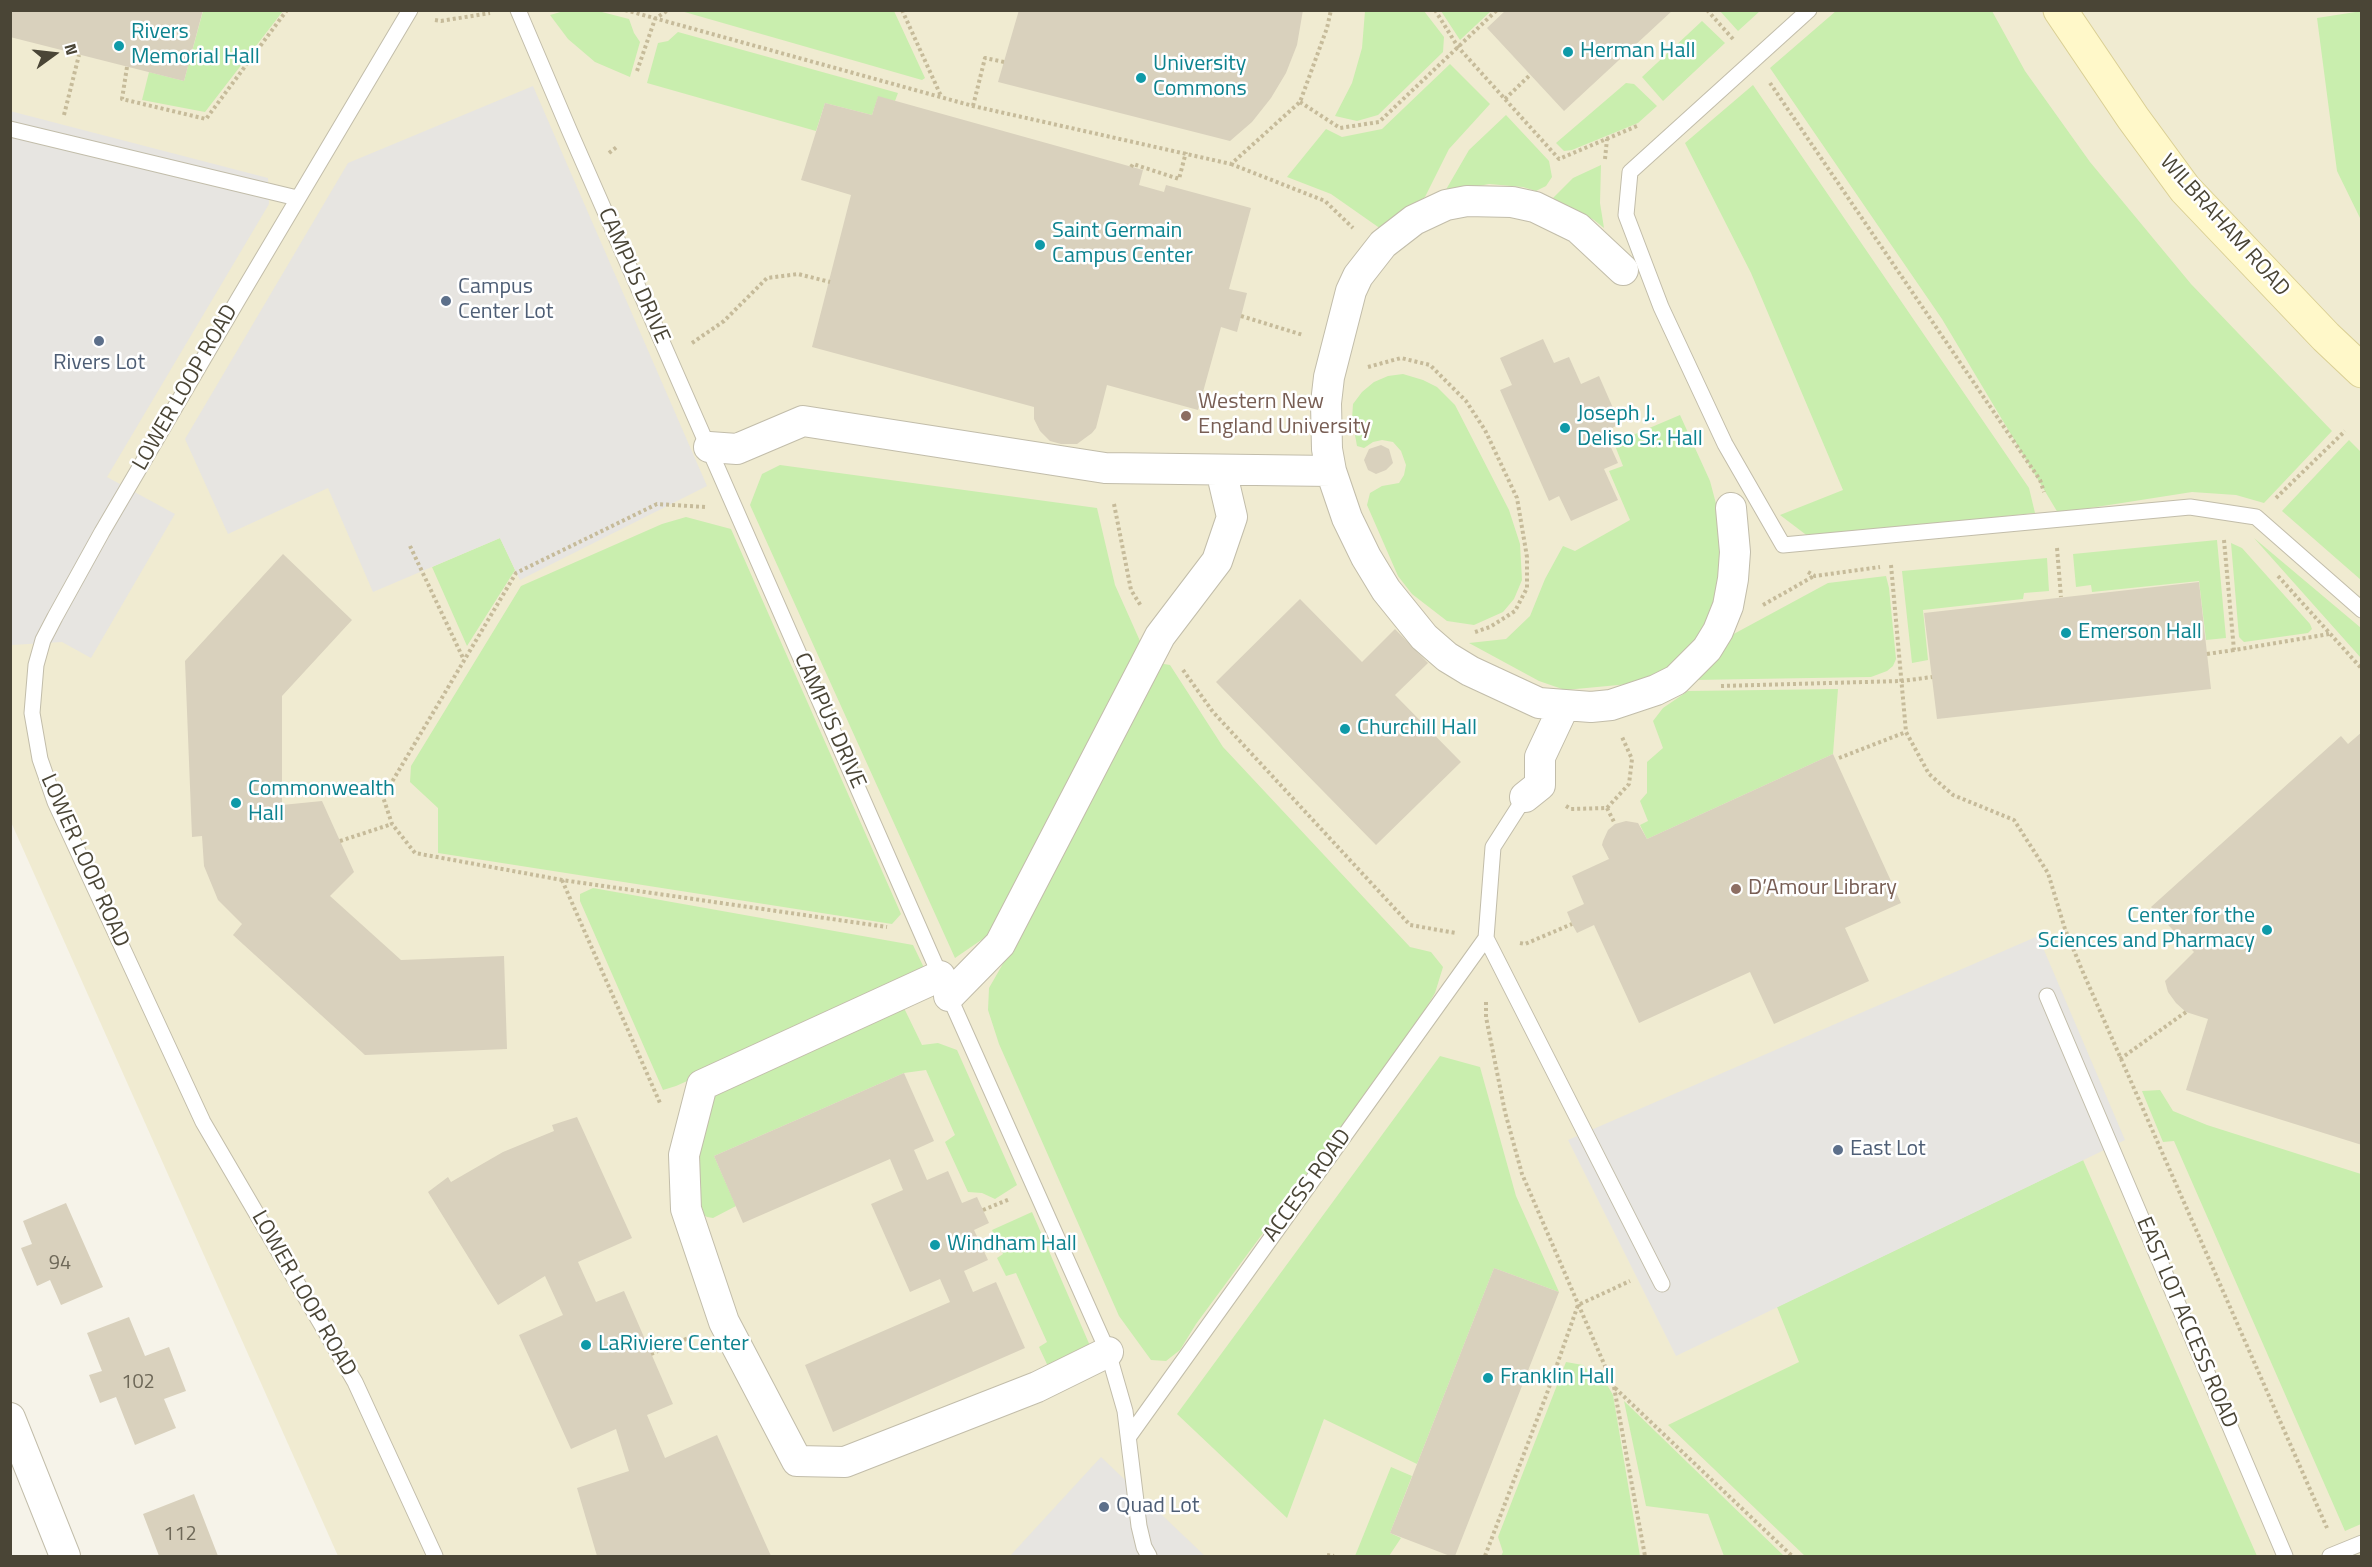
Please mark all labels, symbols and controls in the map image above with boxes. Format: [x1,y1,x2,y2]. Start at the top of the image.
place label: Rivers Memorial Hall [131,20,260,72]
north arrow [24,24,84,84]
marker: Rivers Memorial Hall [112,39,126,53]
place label: Herman Hall [1580,39,1696,65]
text: N [58,41,84,58]
marker: Herman Hall [1561,45,1575,59]
place label: University Commons [1153,52,1247,104]
marker: University Commons [1134,71,1148,85]
street label: WILBRAHAM ROAD [2153,150,2295,302]
street label: CAMPUS DRIVE [591,204,675,348]
place label: Saint Germain Campus Center [1052,219,1193,270]
marker: Saint Germain Campus Center [1033,238,1047,252]
place label: Campus Center Lot [458,275,554,326]
marker: Campus Center Lot [439,294,453,308]
street label: LOWER LOOP ROAD [128,301,244,475]
marker: Rivers Lot [92,334,106,348]
place label: Rivers Lot [53,351,145,377]
place label: Western New England University [1198,390,1371,442]
place label: Joseph J. Deliso Sr. Hall [1577,402,1703,454]
marker: Western New England University [1179,409,1193,423]
marker: Joseph J. Deliso Sr. Hall [1558,421,1572,435]
place label: Emerson Hall [2078,620,2202,646]
marker: Emerson Hall [2059,626,2073,640]
street label: CAMPUS DRIVE [787,649,871,793]
place label: Churchill Hall [1357,716,1477,742]
marker: Churchill Hall [1338,722,1352,736]
street label: LOWER LOOP ROAD [34,770,134,952]
place label: Commonwealth Hall [248,777,395,828]
marker: Commonwealth Hall [229,796,243,810]
place label: D’Amour Library [1748,876,1897,902]
marker: D’Amour Library [1729,882,1743,896]
place label: Center for the Sciences and Pharmacy [2038,904,2255,956]
marker: Center for the Sciences and Pharmacy [2260,923,2274,937]
street label: ACCESS ROAD [1258,1125,1358,1247]
place label: East Lot [1850,1137,1926,1163]
marker: East Lot [1831,1143,1845,1157]
street label: LOWER LOOP ROAD [245,1207,361,1381]
street label: EAST LOT ACCESS ROAD [2130,1214,2242,1432]
place label: Windham Hall [947,1232,1077,1258]
marker: Windham Hall [928,1238,942,1252]
house number: 94 [49,1252,71,1276]
place label: LaRiviere Center [598,1332,749,1358]
marker: LaRiviere Center [579,1338,593,1352]
place label: Franklin Hall [1500,1365,1615,1391]
house number: 102 [121,1371,155,1395]
marker: Franklin Hall [1481,1371,1495,1385]
place label: Quad Lot [1116,1494,1199,1520]
marker: Quad Lot [1097,1500,1111,1514]
house number: 112 [163,1523,197,1547]

